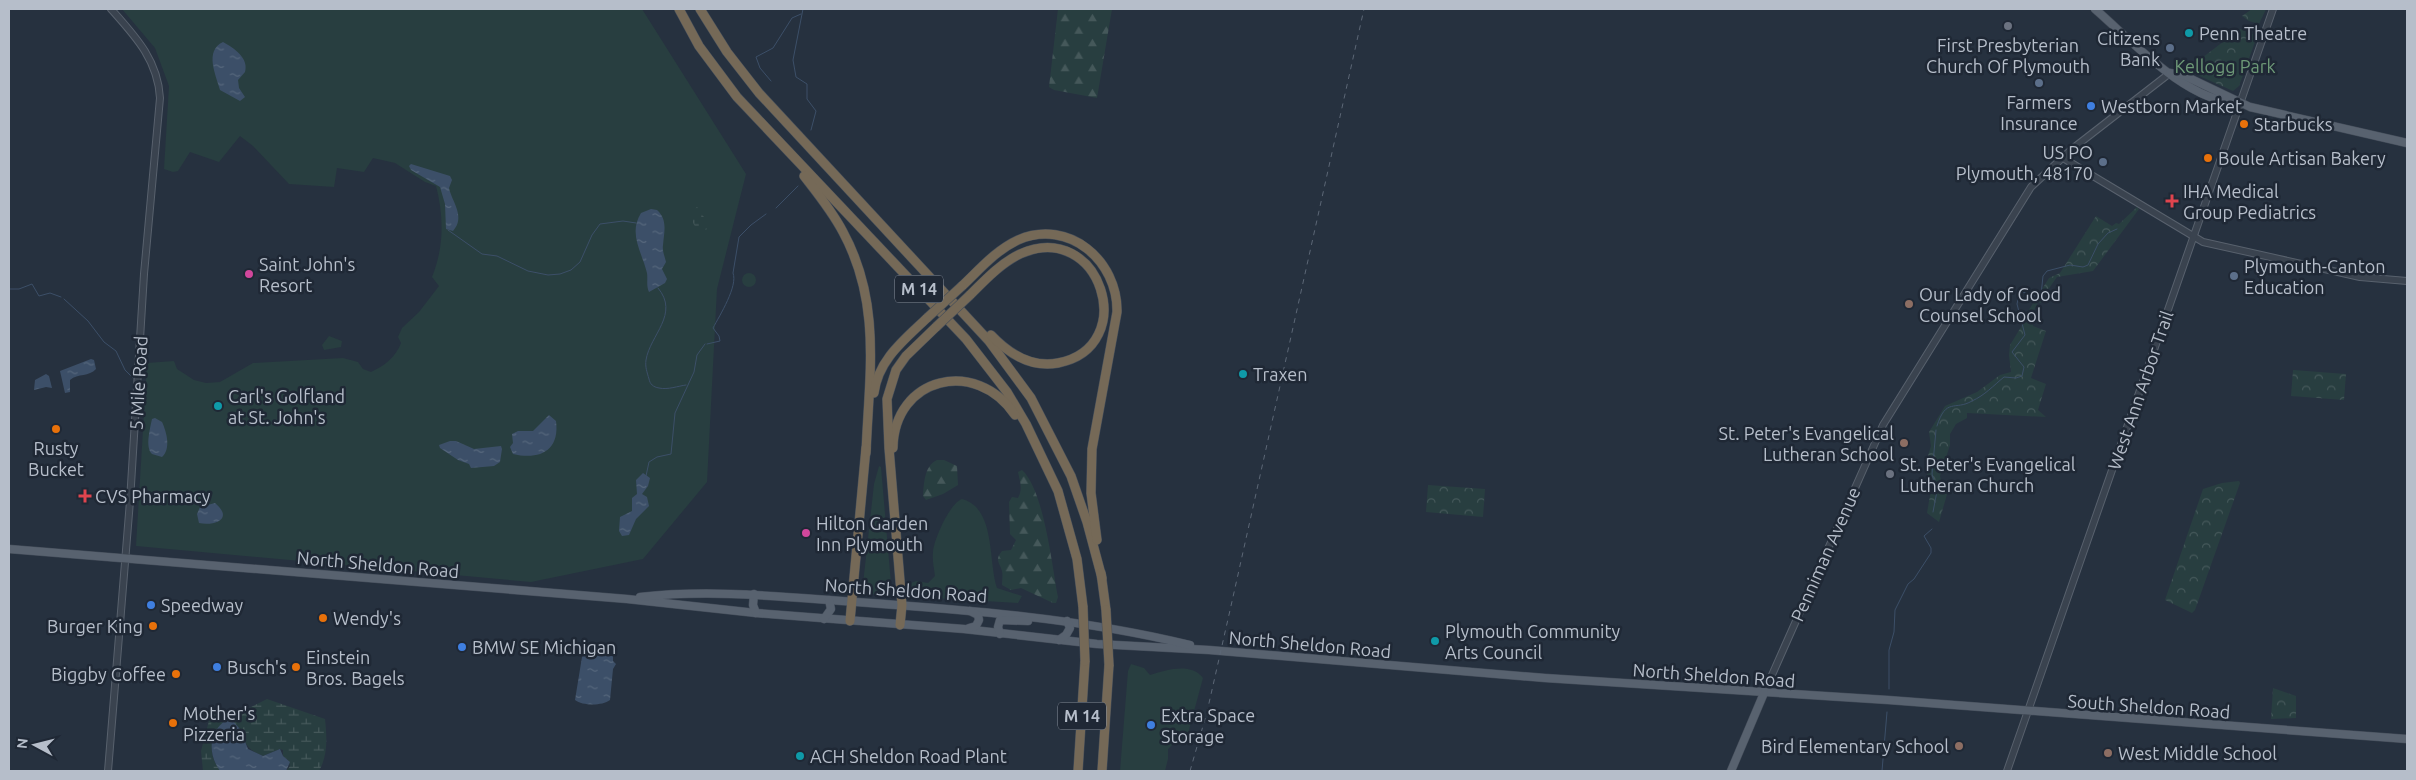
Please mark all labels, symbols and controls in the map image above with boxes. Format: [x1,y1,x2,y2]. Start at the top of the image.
marker: First Presbyterian Church Of Plymouth [2002,20,2014,32]
place label: Penn Theatre [2199,23,2307,43]
marker: Penn Theatre [2183,27,2195,39]
place label: Citizens Bank [2097,28,2160,69]
place label: First Presbyterian Church Of Plymouth [1926,35,2090,76]
marker: Citizens Bank [2164,42,2176,54]
park label: Kellogg Park [2174,56,2276,76]
marker: Farmers Insurance [2033,77,2045,89]
place label: Farmers Insurance [2000,92,2078,133]
place label: Westborn Market [2101,96,2242,116]
marker: Westborn Market [2085,100,2097,112]
place label: Starbucks [2254,114,2333,134]
marker: Starbucks [2238,118,2250,130]
place label: US PO Plymouth, 48170 [1956,142,2093,183]
place label: Boule Artisan Bakery [2218,148,2386,168]
marker: Boule Artisan Bakery [2202,152,2214,164]
marker: US PO Plymouth, 48170 [2097,156,2109,168]
place label: IHA Medical Group Pediatrics [2183,181,2316,222]
marker: IHA Medical Group Pediatrics [2165,194,2179,208]
place label: Saint John's Resort [259,254,355,295]
place label: Plymouth-Canton Education [2244,256,2386,297]
marker: Saint John's Resort [243,268,255,280]
marker: Plymouth-Canton Education [2228,270,2240,282]
road number: M 14 [895,276,943,302]
place label: Our Lady of Good Counsel School [1919,284,2061,325]
marker: Our Lady of Good Counsel School [1903,298,1915,310]
street label: West Ann Arbor Trail [2103,308,2177,472]
street label: 5 Mile Road [126,335,150,431]
place label: Traxen [1253,364,1308,384]
marker: Traxen [1237,368,1249,380]
place label: Carl's Golfland at St. John's [228,386,345,427]
marker: Carl's Golfland at St. John's [212,400,224,412]
marker: Rusty Bucket [50,423,62,435]
place label: St. Peter's Evangelical Lutheran School [1718,423,1894,464]
marker: St. Peter's Evangelical Lutheran School [1898,437,1910,449]
place label: Rusty Bucket [28,438,84,479]
place label: St. Peter's Evangelical Lutheran Church [1900,454,2076,495]
marker: St. Peter's Evangelical Lutheran Church [1884,468,1896,480]
street label: Penniman Avenue [1786,484,1864,624]
place label: CVS Pharmacy [95,486,211,506]
marker: CVS Pharmacy [79,490,91,502]
place label: Hilton Garden Inn Plymouth [816,513,928,554]
marker: Hilton Garden Inn Plymouth [800,527,812,539]
street label: North Sheldon Road [296,547,460,581]
street label: North Sheldon Road [824,574,988,606]
place label: Speedway [161,595,244,615]
marker: Speedway [145,599,157,611]
place label: Wendy's [333,608,401,628]
marker: Wendy's [317,612,329,624]
place label: Burger King [47,616,143,636]
marker: Burger King [147,620,159,632]
place label: Plymouth Community Arts Council [1445,621,1621,662]
street label: North Sheldon Road [1228,627,1392,661]
marker: Plymouth Community Arts Council [1429,635,1441,647]
place label: BMW SE Michigan [472,637,616,657]
marker: BMW SE Michigan [456,641,468,653]
place label: Einstein Bros. Bagels [306,647,405,688]
place label: Busch's [227,657,287,677]
street label: North Sheldon Road [1632,659,1796,691]
marker: Busch's [211,661,223,673]
marker: Einstein Bros. Bagels [290,661,302,673]
place label: Biggby Coffee [51,664,166,684]
marker: Biggby Coffee [170,668,182,680]
street label: South Sheldon Road [2067,690,2231,722]
road number: M 14 [1058,702,1106,729]
place label: Mother's Pizzeria [183,703,256,744]
place label: Extra Space Storage [1161,705,1255,746]
marker: Mother's Pizzeria [167,717,179,729]
marker: Extra Space Storage [1145,719,1157,731]
north arrow [10,720,60,770]
place label: Bird Elementary School [1761,736,1949,756]
text: N [14,737,31,750]
marker: Bird Elementary School [1953,740,1965,752]
place label: West Middle School [2118,743,2277,763]
place label: ACH Sheldon Road Plant [810,746,1007,766]
marker: West Middle School [2102,747,2114,759]
marker: ACH Sheldon Road Plant [794,750,806,762]

